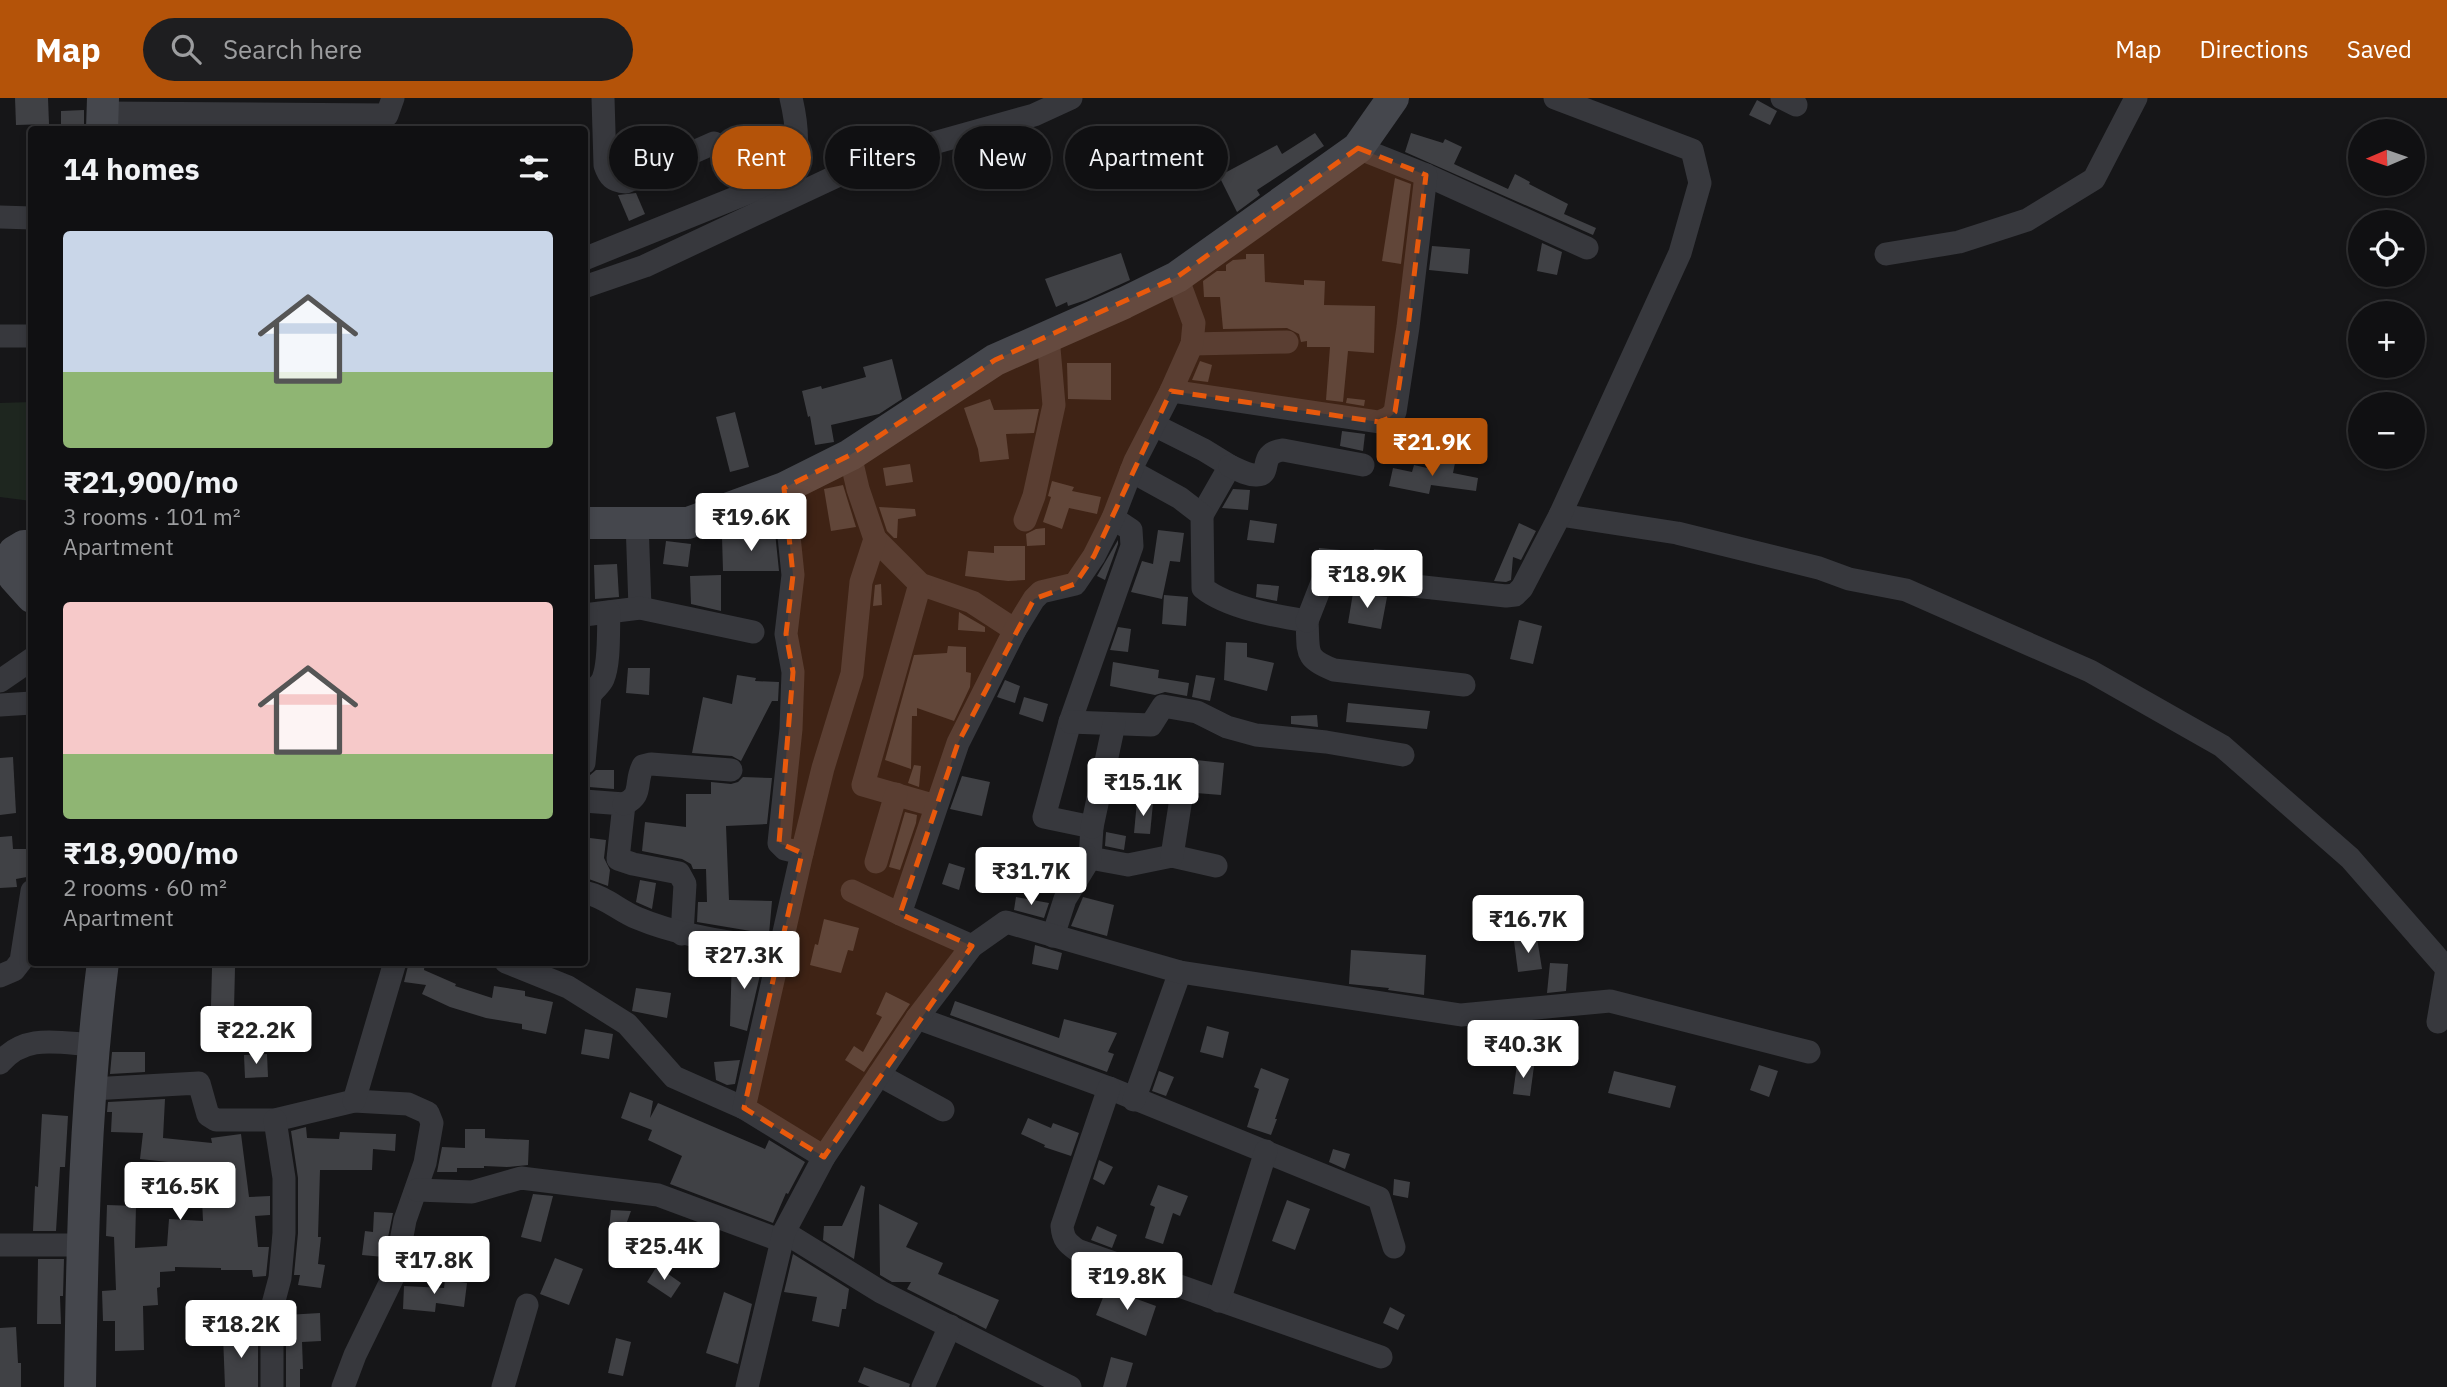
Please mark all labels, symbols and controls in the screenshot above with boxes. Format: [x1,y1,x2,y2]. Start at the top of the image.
search box [143,18,633,81]
text: Map [35,28,101,71]
icon: search [167,30,205,68]
text: Search here [223,32,362,66]
text: Map [2115,33,2161,65]
text: Directions [2199,33,2309,65]
text: Saved [2347,33,2412,65]
north arrow [2348,119,2426,196]
map controls [2348,119,2425,469]
chip: Buy [609,126,698,189]
chip: Rent [712,126,811,189]
chip: Filters [825,126,940,189]
chip: New [954,126,1051,189]
chip: Apartment [1065,126,1228,189]
text: 14 homes [63,149,200,188]
icon: filters [515,149,553,187]
button: locate [2348,210,2425,287]
icon: home [245,276,371,402]
button: + [2348,301,2425,378]
button: − [2348,392,2425,469]
pin: ₹21.9K [1375,418,1489,478]
text: ₹21.9K [1392,426,1472,456]
text: ₹21,900/mo [63,462,238,501]
pin: ₹19.6K [694,494,808,553]
text: 3 rooms · 101 m² [63,501,241,531]
text: ₹19.6K [711,501,791,531]
text: Apartment [63,531,174,561]
pin: ₹18.9K [1310,550,1424,610]
text: ₹18.9K [1327,558,1407,588]
icon: home [245,647,371,773]
pin: ₹15.1K [1086,758,1200,818]
text: ₹15.1K [1103,766,1183,796]
text: ₹18,900/mo [63,833,238,872]
pin: ₹31.7K [974,848,1088,907]
text: ₹31.7K [991,855,1071,885]
text: 2 rooms · 60 m² [63,872,227,902]
pin: ₹16.7K [1471,896,1585,955]
text: Apartment [63,902,174,932]
text: ₹16.7K [1488,903,1568,933]
pin: ₹27.3K [687,932,801,991]
text: ₹27.3K [704,939,784,969]
pin: ₹22.2K [199,1006,313,1066]
text: ₹22.2K [216,1014,296,1044]
pin: ₹40.3K [1466,1020,1580,1080]
text: ₹40.3K [1483,1028,1563,1058]
pin: ₹16.5K [123,1162,237,1222]
text: ₹16.5K [140,1170,220,1200]
pin: ₹25.4K [607,1222,721,1282]
text: ₹25.4K [624,1230,704,1260]
pin: ₹17.8K [377,1236,491,1296]
text: ₹17.8K [394,1244,474,1274]
pin: ₹19.8K [1070,1252,1184,1312]
text: ₹19.8K [1087,1260,1167,1290]
pin: ₹18.2K [184,1300,298,1360]
text: ₹18.2K [201,1308,281,1338]

